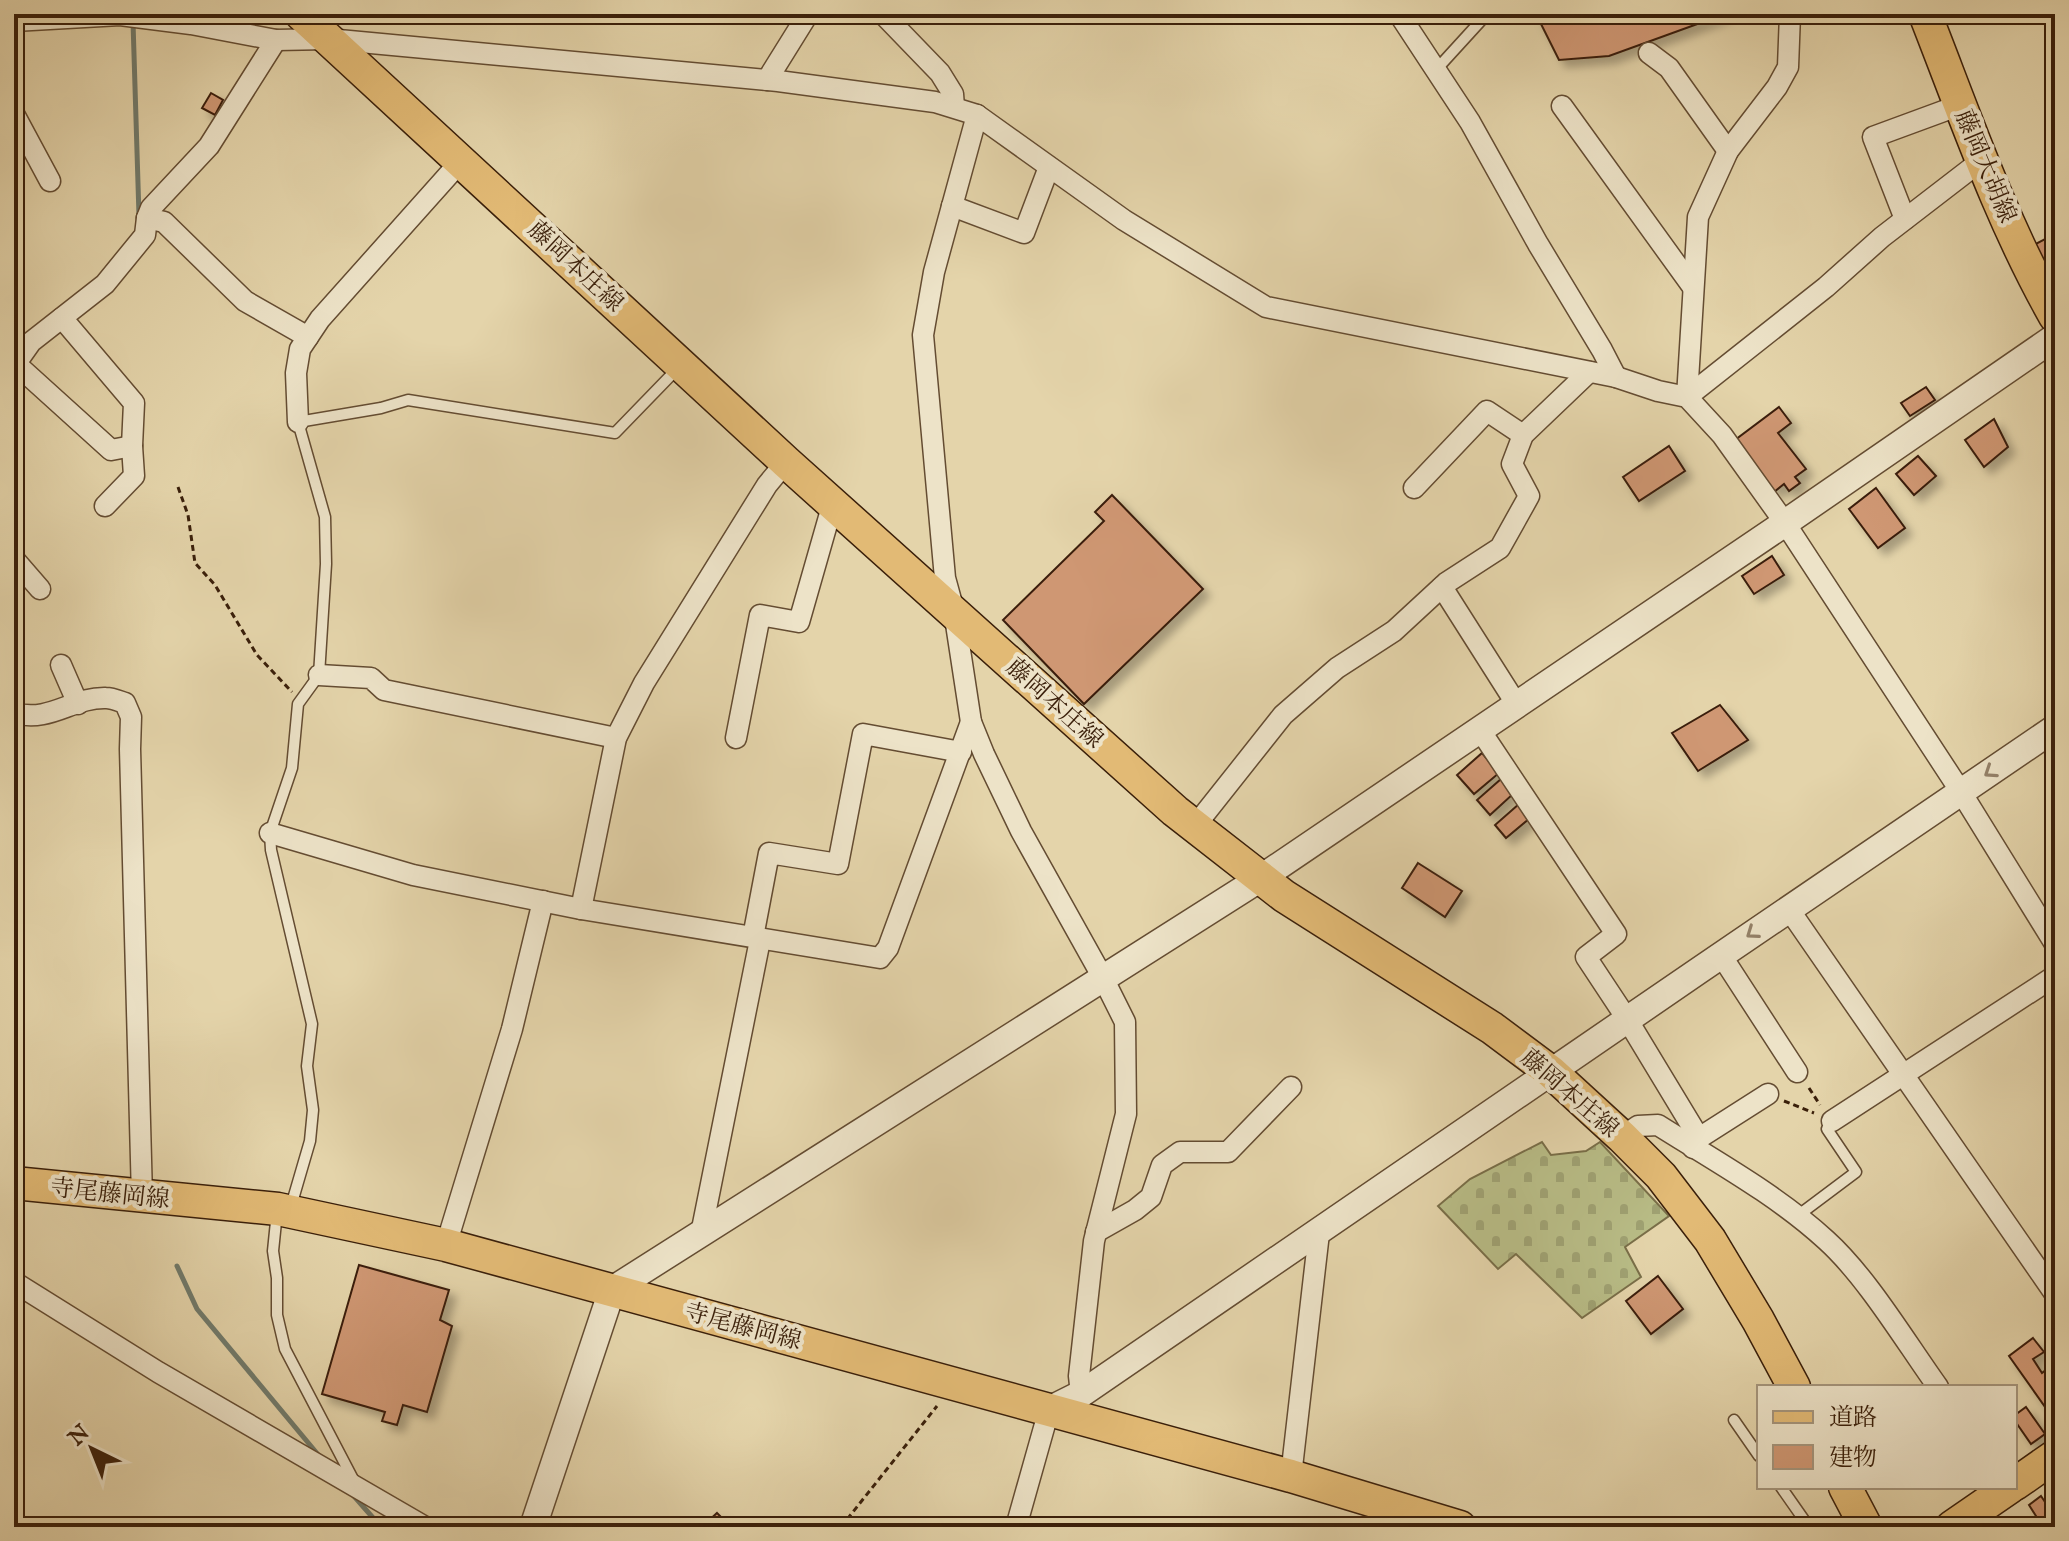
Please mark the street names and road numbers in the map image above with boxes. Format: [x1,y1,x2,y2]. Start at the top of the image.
street label: 藤岡大胡線 [1947,105,2022,228]
street label: 藤岡本庄線 [521,215,629,319]
street label: 藤岡本庄線 [999,652,1109,756]
street label: 藤岡本庄線 [1514,1043,1624,1145]
street label: 寺尾藤岡線 [49,1173,171,1216]
street label: 寺尾藤岡線 [681,1297,805,1358]

